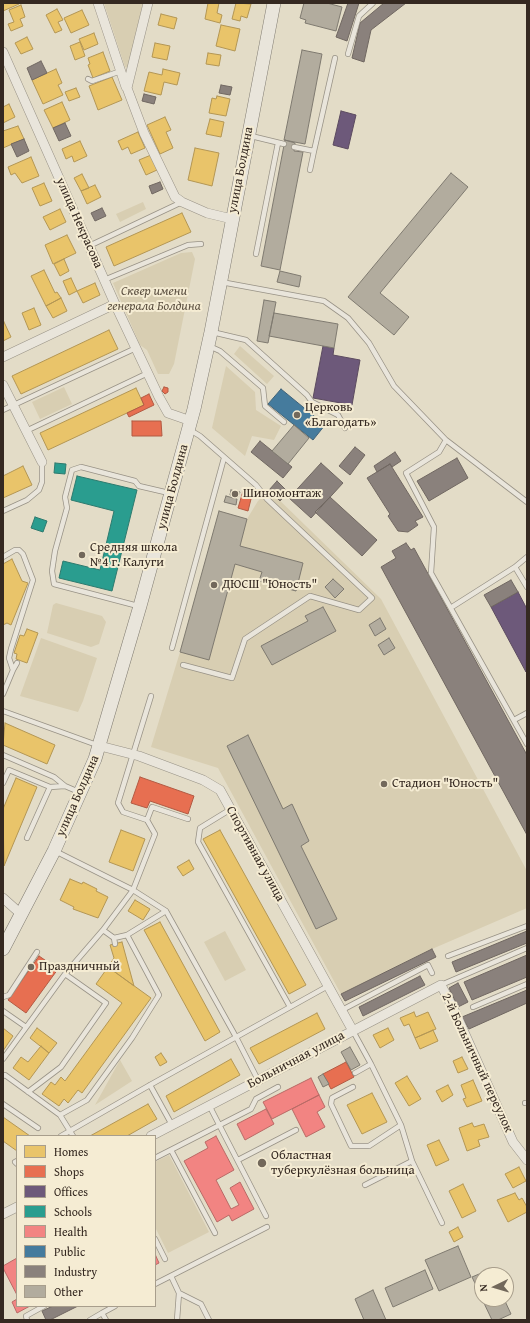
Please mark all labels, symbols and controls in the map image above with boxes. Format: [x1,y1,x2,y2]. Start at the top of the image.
street label: улица Болдина [225,125,257,215]
street label: улица Некрасова [52,175,106,271]
park label: Сквер имени генерала Болдина [107,284,201,315]
place label: Церковь «Благодать» [305,400,376,431]
marker: Церковь «Благодать» [292,410,302,420]
street label: улица Болдина [154,443,192,531]
place label: Шиномонтаж [243,486,321,502]
marker: Шиномонтаж [230,489,240,499]
place label: Средняя школа №4 г. Калуги [90,540,177,571]
marker: Средняя школа №4 г. Калуги [77,550,87,560]
place label: ДЮСШ "Юность" [222,577,317,593]
marker: ДЮСШ "Юность" [209,580,219,590]
street label: улица Болдина [53,753,103,839]
place label: Стадион "Юность" [392,776,498,792]
marker: Стадион "Юность" [379,779,389,789]
street label: Спортивная улица [222,804,288,904]
place label: Праздничный [39,959,120,975]
marker: Праздничный [26,962,36,972]
street label: 2-й Больничный переулок [438,991,516,1135]
street label: Больничная улица [245,1028,347,1092]
legend [16,1135,156,1307]
text: Homes [54,1143,88,1160]
place label: Областная туберкулёзная больница [271,1148,415,1179]
marker: Областная туберкулёзная больница [256,1157,268,1169]
text: Shops [54,1163,84,1180]
text: Offices [54,1183,88,1200]
text: Schools [54,1203,92,1220]
text: Health [54,1223,88,1240]
text: Public [54,1243,85,1260]
text: Industry [54,1263,97,1280]
north arrow [474,1267,514,1307]
text: Other [54,1283,83,1300]
text: N [475,1284,491,1292]

